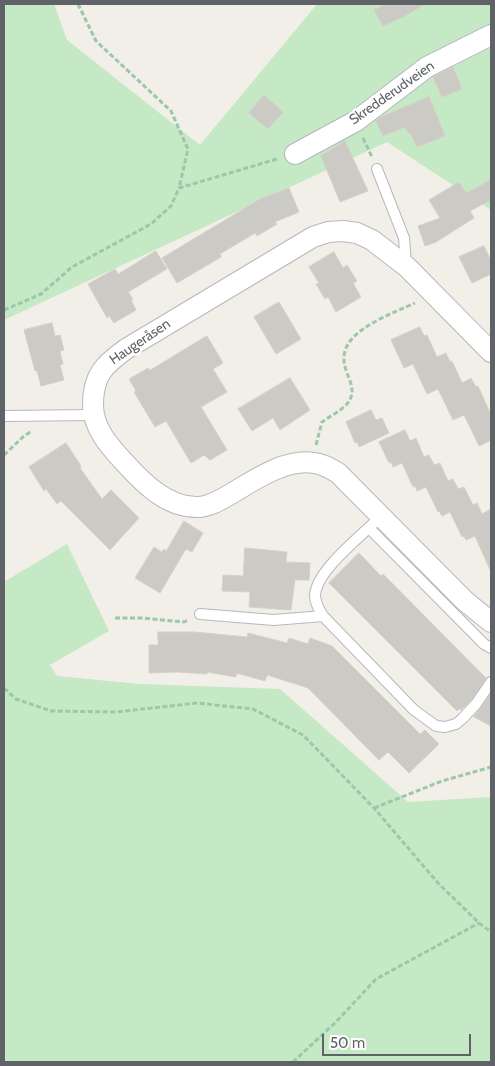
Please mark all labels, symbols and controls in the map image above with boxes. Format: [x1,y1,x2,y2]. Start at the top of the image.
street label: Skredderudveien [346,57,438,129]
street label: Haugeråsen [106,316,174,368]
scale bar [325,1024,474,1056]
text: 50 m [330,1034,365,1052]

